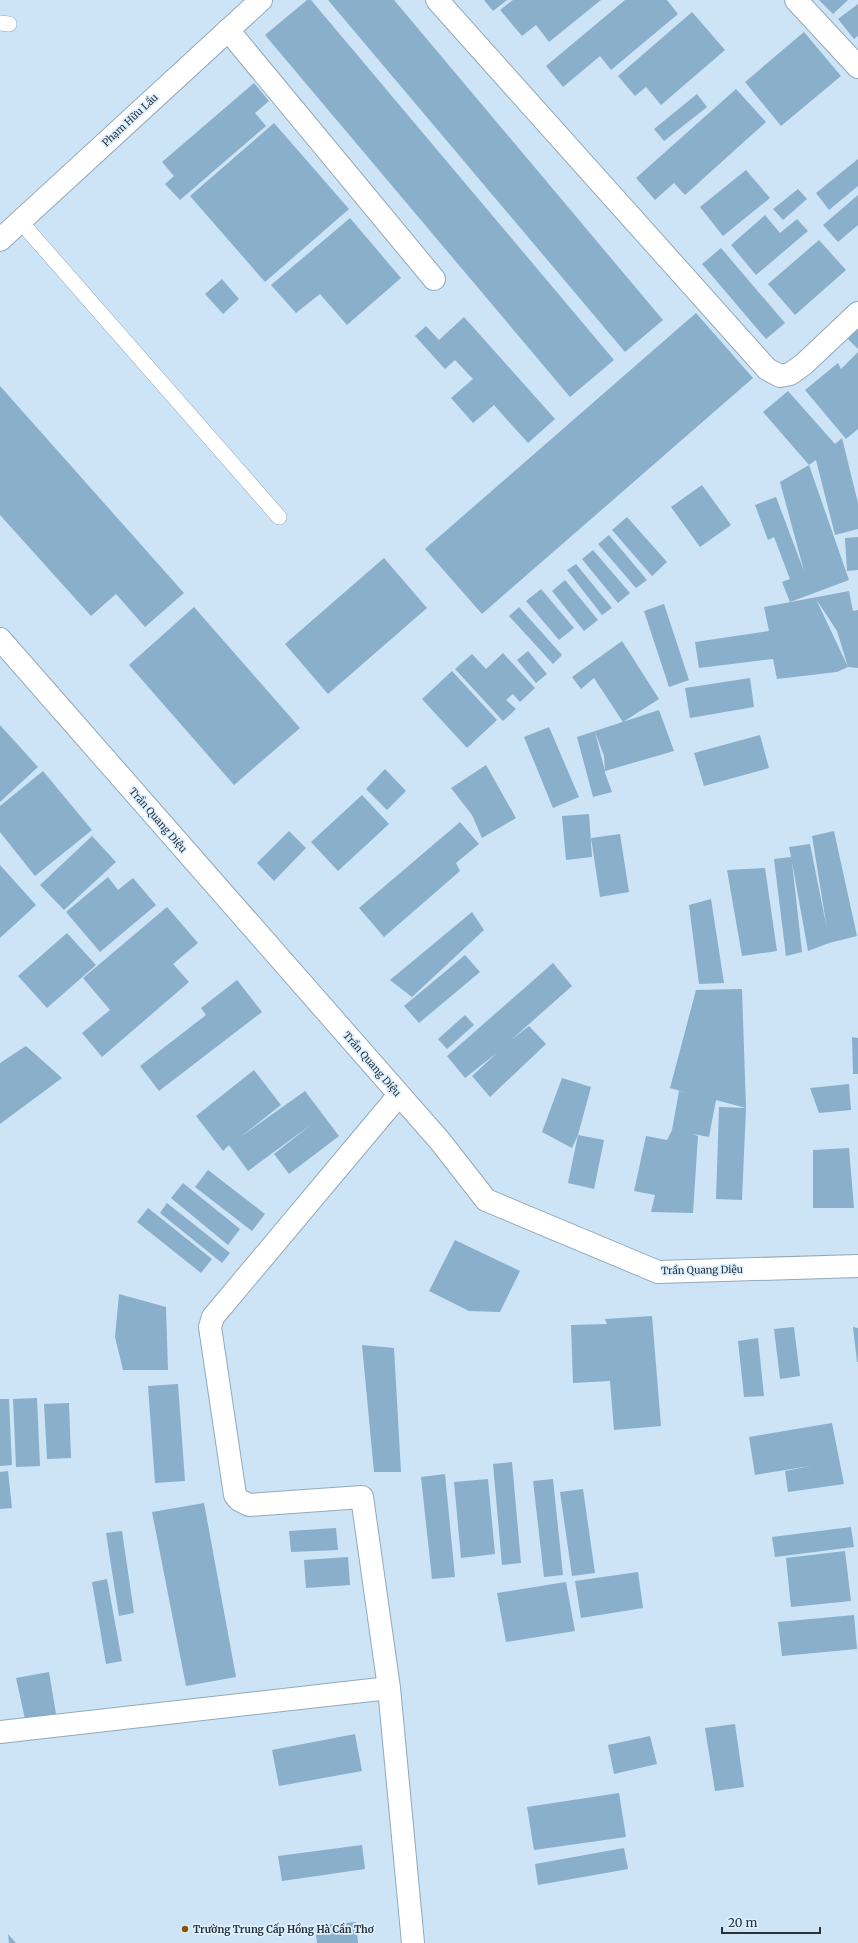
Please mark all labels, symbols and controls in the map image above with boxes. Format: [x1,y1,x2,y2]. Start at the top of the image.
street label: Phạm Hữu Lầu [99,91,161,149]
street label: Trần Quang Diệu [126,785,190,855]
street label: Trần Quang Diệu [340,1029,404,1099]
street label: Trần Quang Diệu [661,1263,743,1277]
scale bar [722,1909,820,1935]
text: 20 m [728,1915,757,1930]
place label: Trường Trung Cấp Hồng Hà Cần Thơ [193,1922,374,1936]
marker: Trường Trung Cấp Hồng Hà Cần Thơ [180,1924,190,1934]

